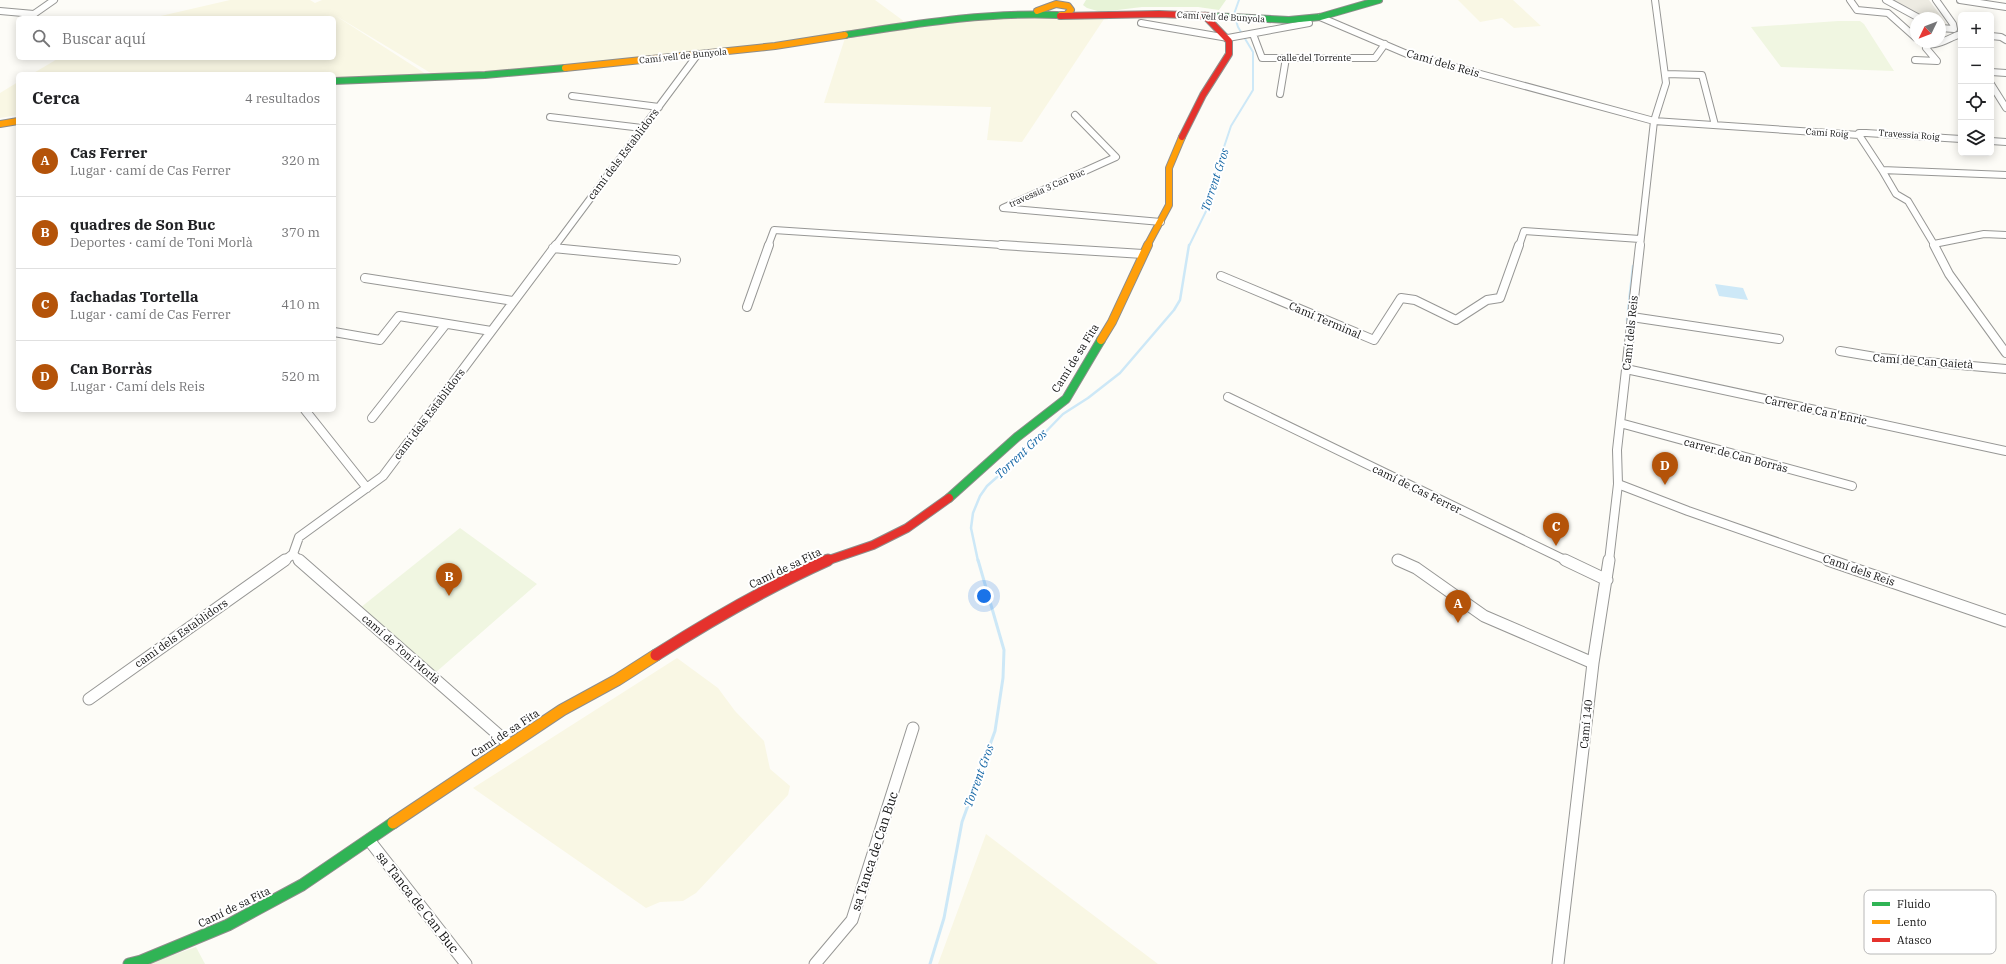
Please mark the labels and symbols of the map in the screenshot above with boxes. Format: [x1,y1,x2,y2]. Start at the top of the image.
street label: Camí vell de Bunyola [1177,9,1265,24]
north arrow [1910,12,1946,48]
street label: Camí vell de Bunyola [639,45,727,66]
street label: Camí dels Reis [1405,46,1481,80]
street label: calle del Torrente [1277,52,1351,63]
street label: camí dels Establidors [584,106,662,202]
street label: Camí Roig [1805,126,1849,139]
street label: Travessia Roig [1878,127,1940,142]
water label: Torrent Gros [1197,146,1232,213]
street label: travessia 3 Can Buc [1007,166,1087,209]
street label: Camí dels Reis [1619,295,1641,371]
street label: Camí Terminal [1287,298,1363,342]
street label: Camí de sa Fita [1048,321,1102,395]
street label: Camí de Can Gaietà [1872,351,1974,371]
street label: camí dels Establidors [390,366,468,462]
street label: Carrer de Ca n'Enric [1764,392,1869,428]
water label: Torrent Gros [991,425,1050,482]
street label: carrer de Can Borràs [1682,434,1790,476]
pin: D [1652,452,1678,485]
street label: camí de Cas Ferrer [1370,461,1464,517]
pin: C [1543,513,1569,546]
street label: Camí de sa Fita [747,544,823,592]
street label: Camí dels Reis [1821,551,1897,589]
pin: B [436,563,462,596]
your location [974,586,994,606]
pin: A [1445,590,1471,623]
street label: camí dels Establidors [132,596,230,670]
street label: camí de Toni Morlà [359,611,443,687]
street label: Camí 140 [1576,698,1596,749]
street label: Camí de sa Fita [468,706,542,760]
water label: Torrent Gros [960,742,997,809]
street label: sa Tanca de Can Buc [847,789,902,913]
street label: sa Tanca de Can Buc [373,848,463,957]
street label: Camí de sa Fita [196,883,272,931]
legend [1864,890,1996,954]
text: Fluido [1897,897,1930,911]
text: Lento [1897,915,1927,929]
text: Atasco [1897,933,1931,947]

